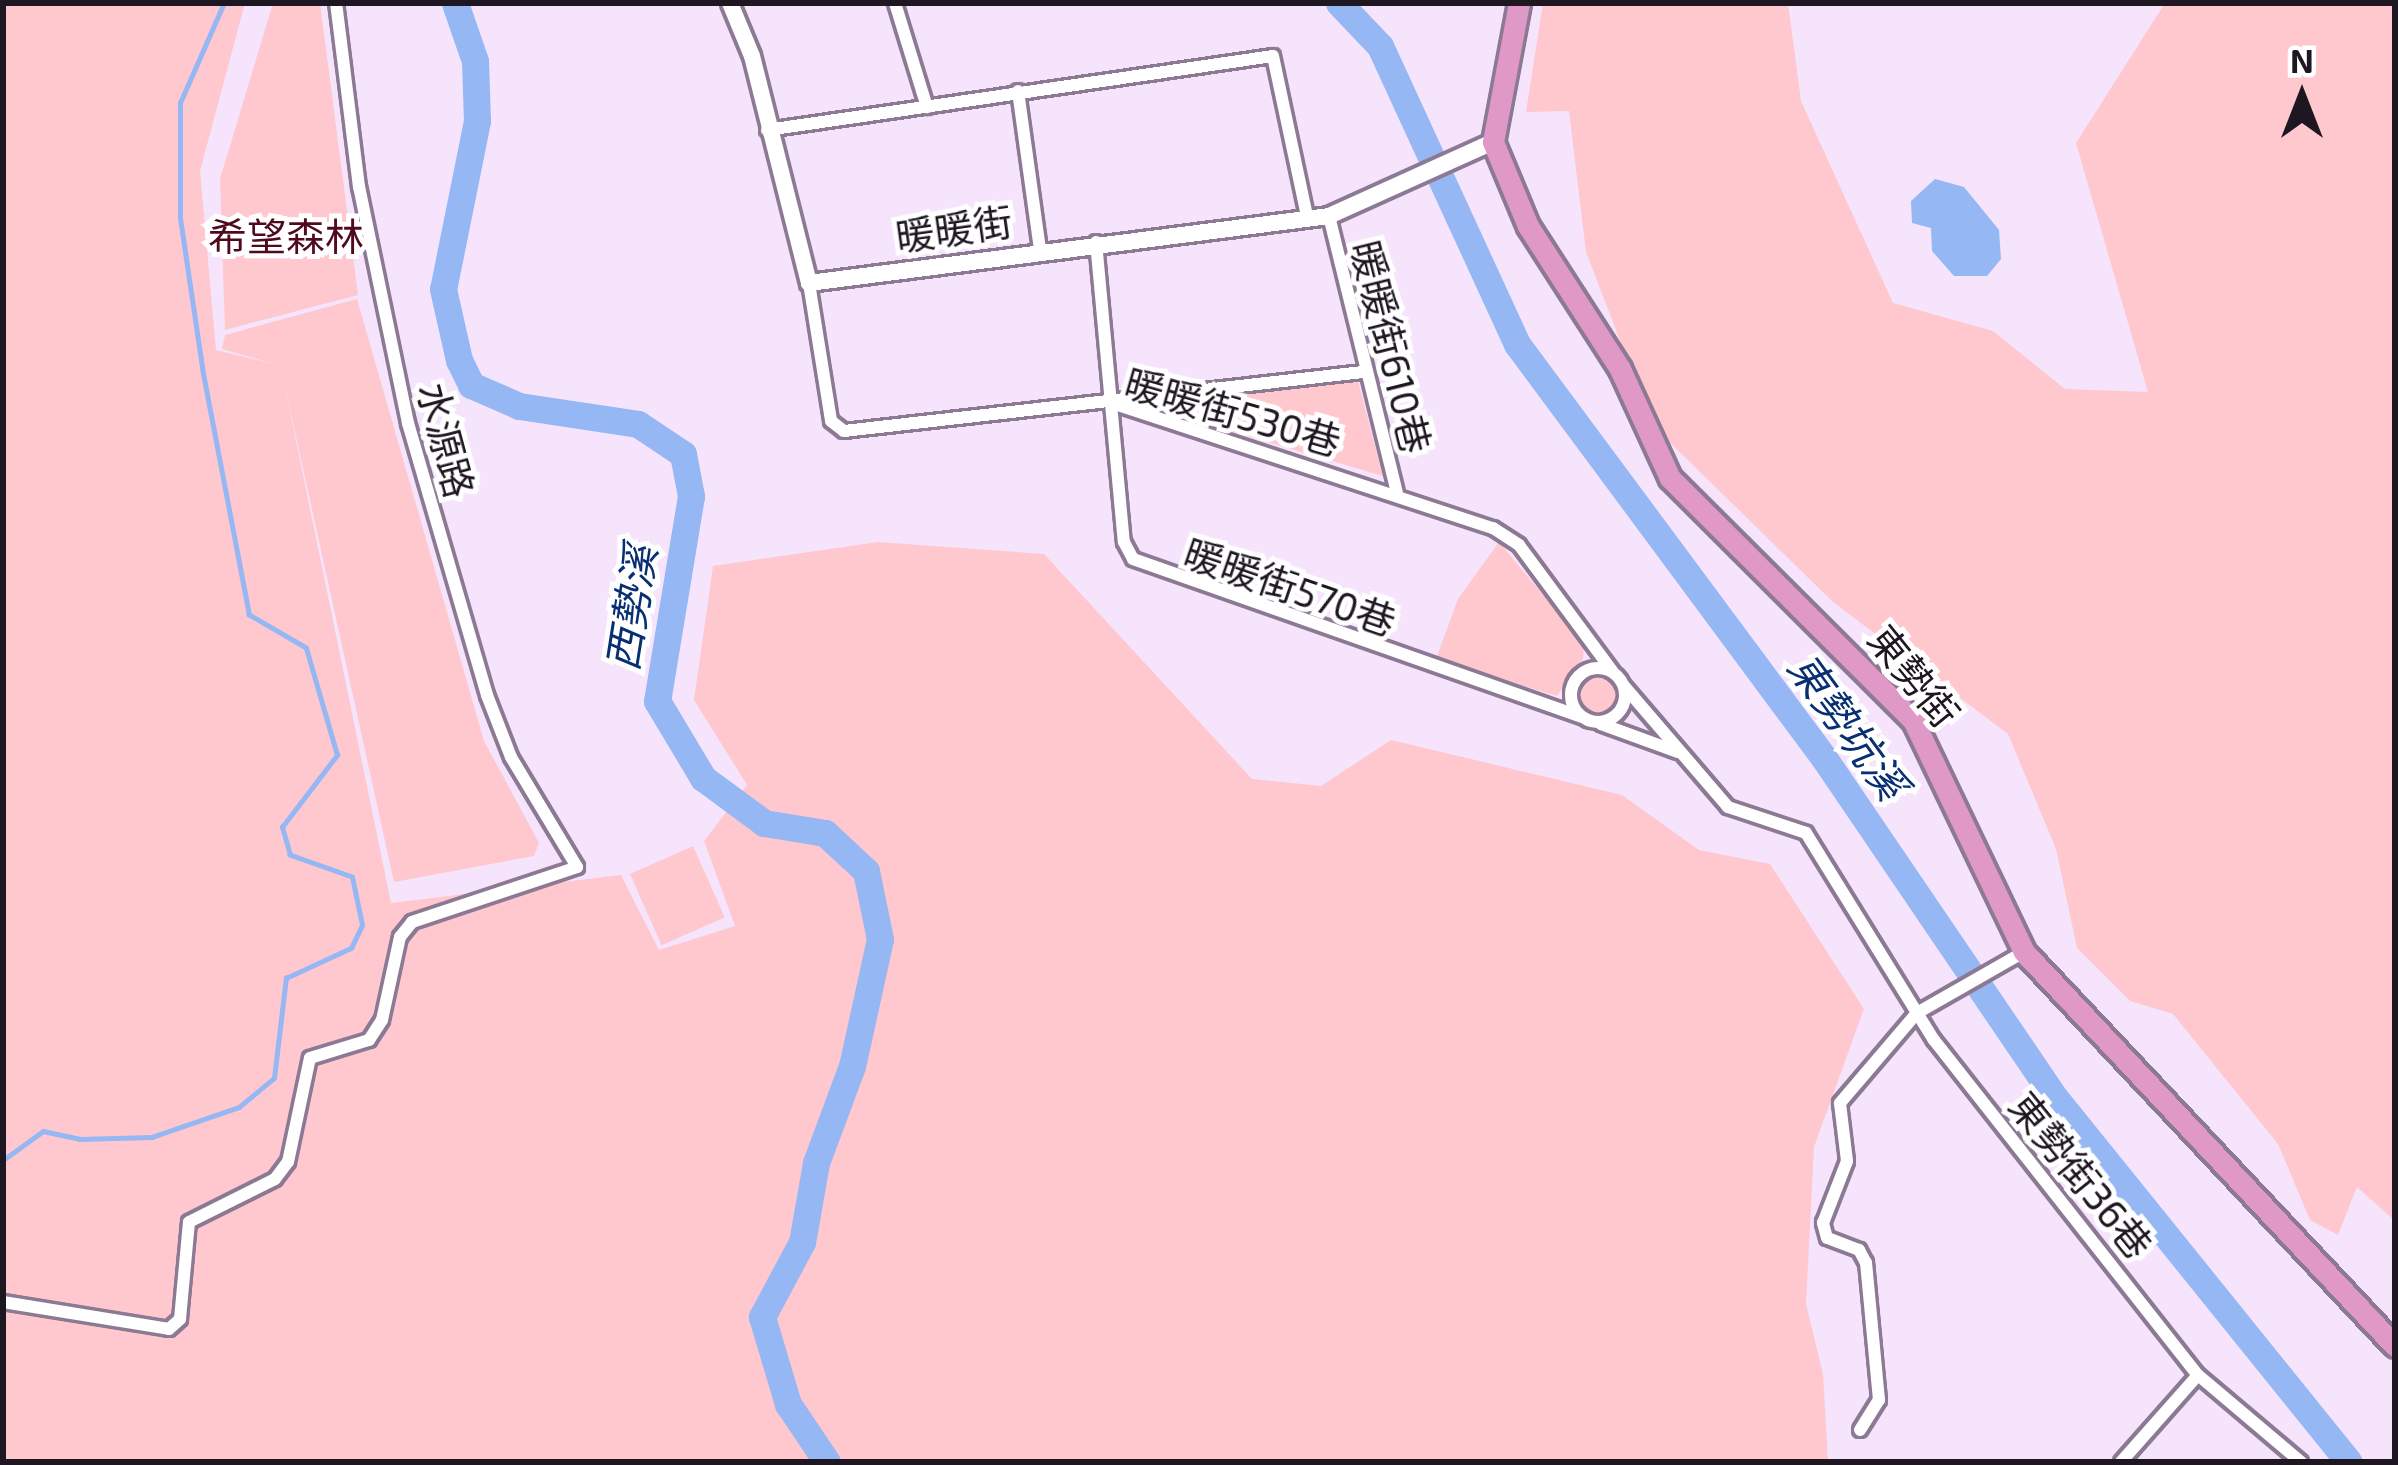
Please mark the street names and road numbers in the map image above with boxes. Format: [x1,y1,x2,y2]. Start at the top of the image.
street label: 暖暖街 [893,198,1015,260]
street label: 暖暖街610巷 [1342,236,1440,458]
street label: 暖暖街530巷 [1120,359,1346,465]
street label: 水源路 [408,377,484,503]
street label: 暖暖街570巷 [1178,529,1402,645]
street label: 東勢街 [1859,616,1969,736]
street label: 東勢街36巷 [2000,1083,2162,1267]

